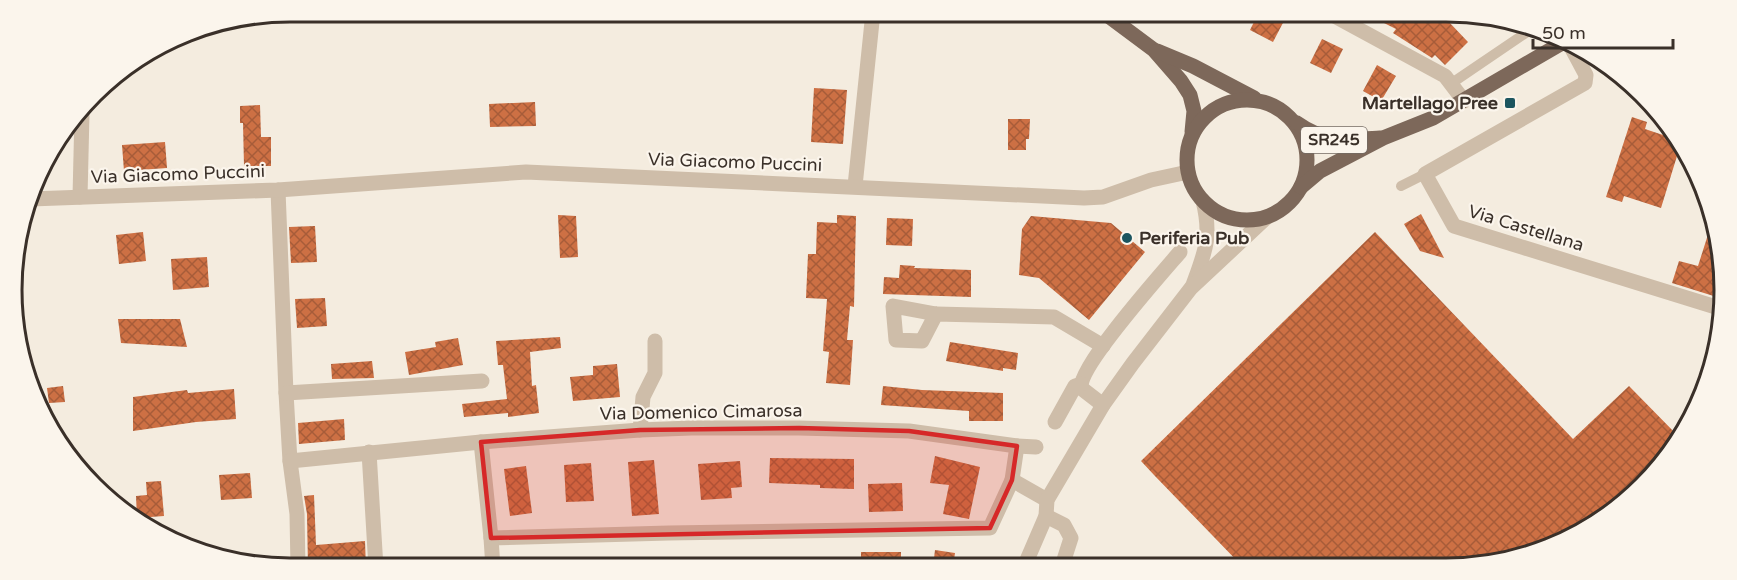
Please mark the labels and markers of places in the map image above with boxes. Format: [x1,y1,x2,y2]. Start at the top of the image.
place label: Martellago Pree [1362,92,1498,114]
marker: Martellago Pree [1503,96,1517,110]
place label: Periferia Pub [1139,227,1249,249]
marker: Periferia Pub [1120,231,1134,245]

